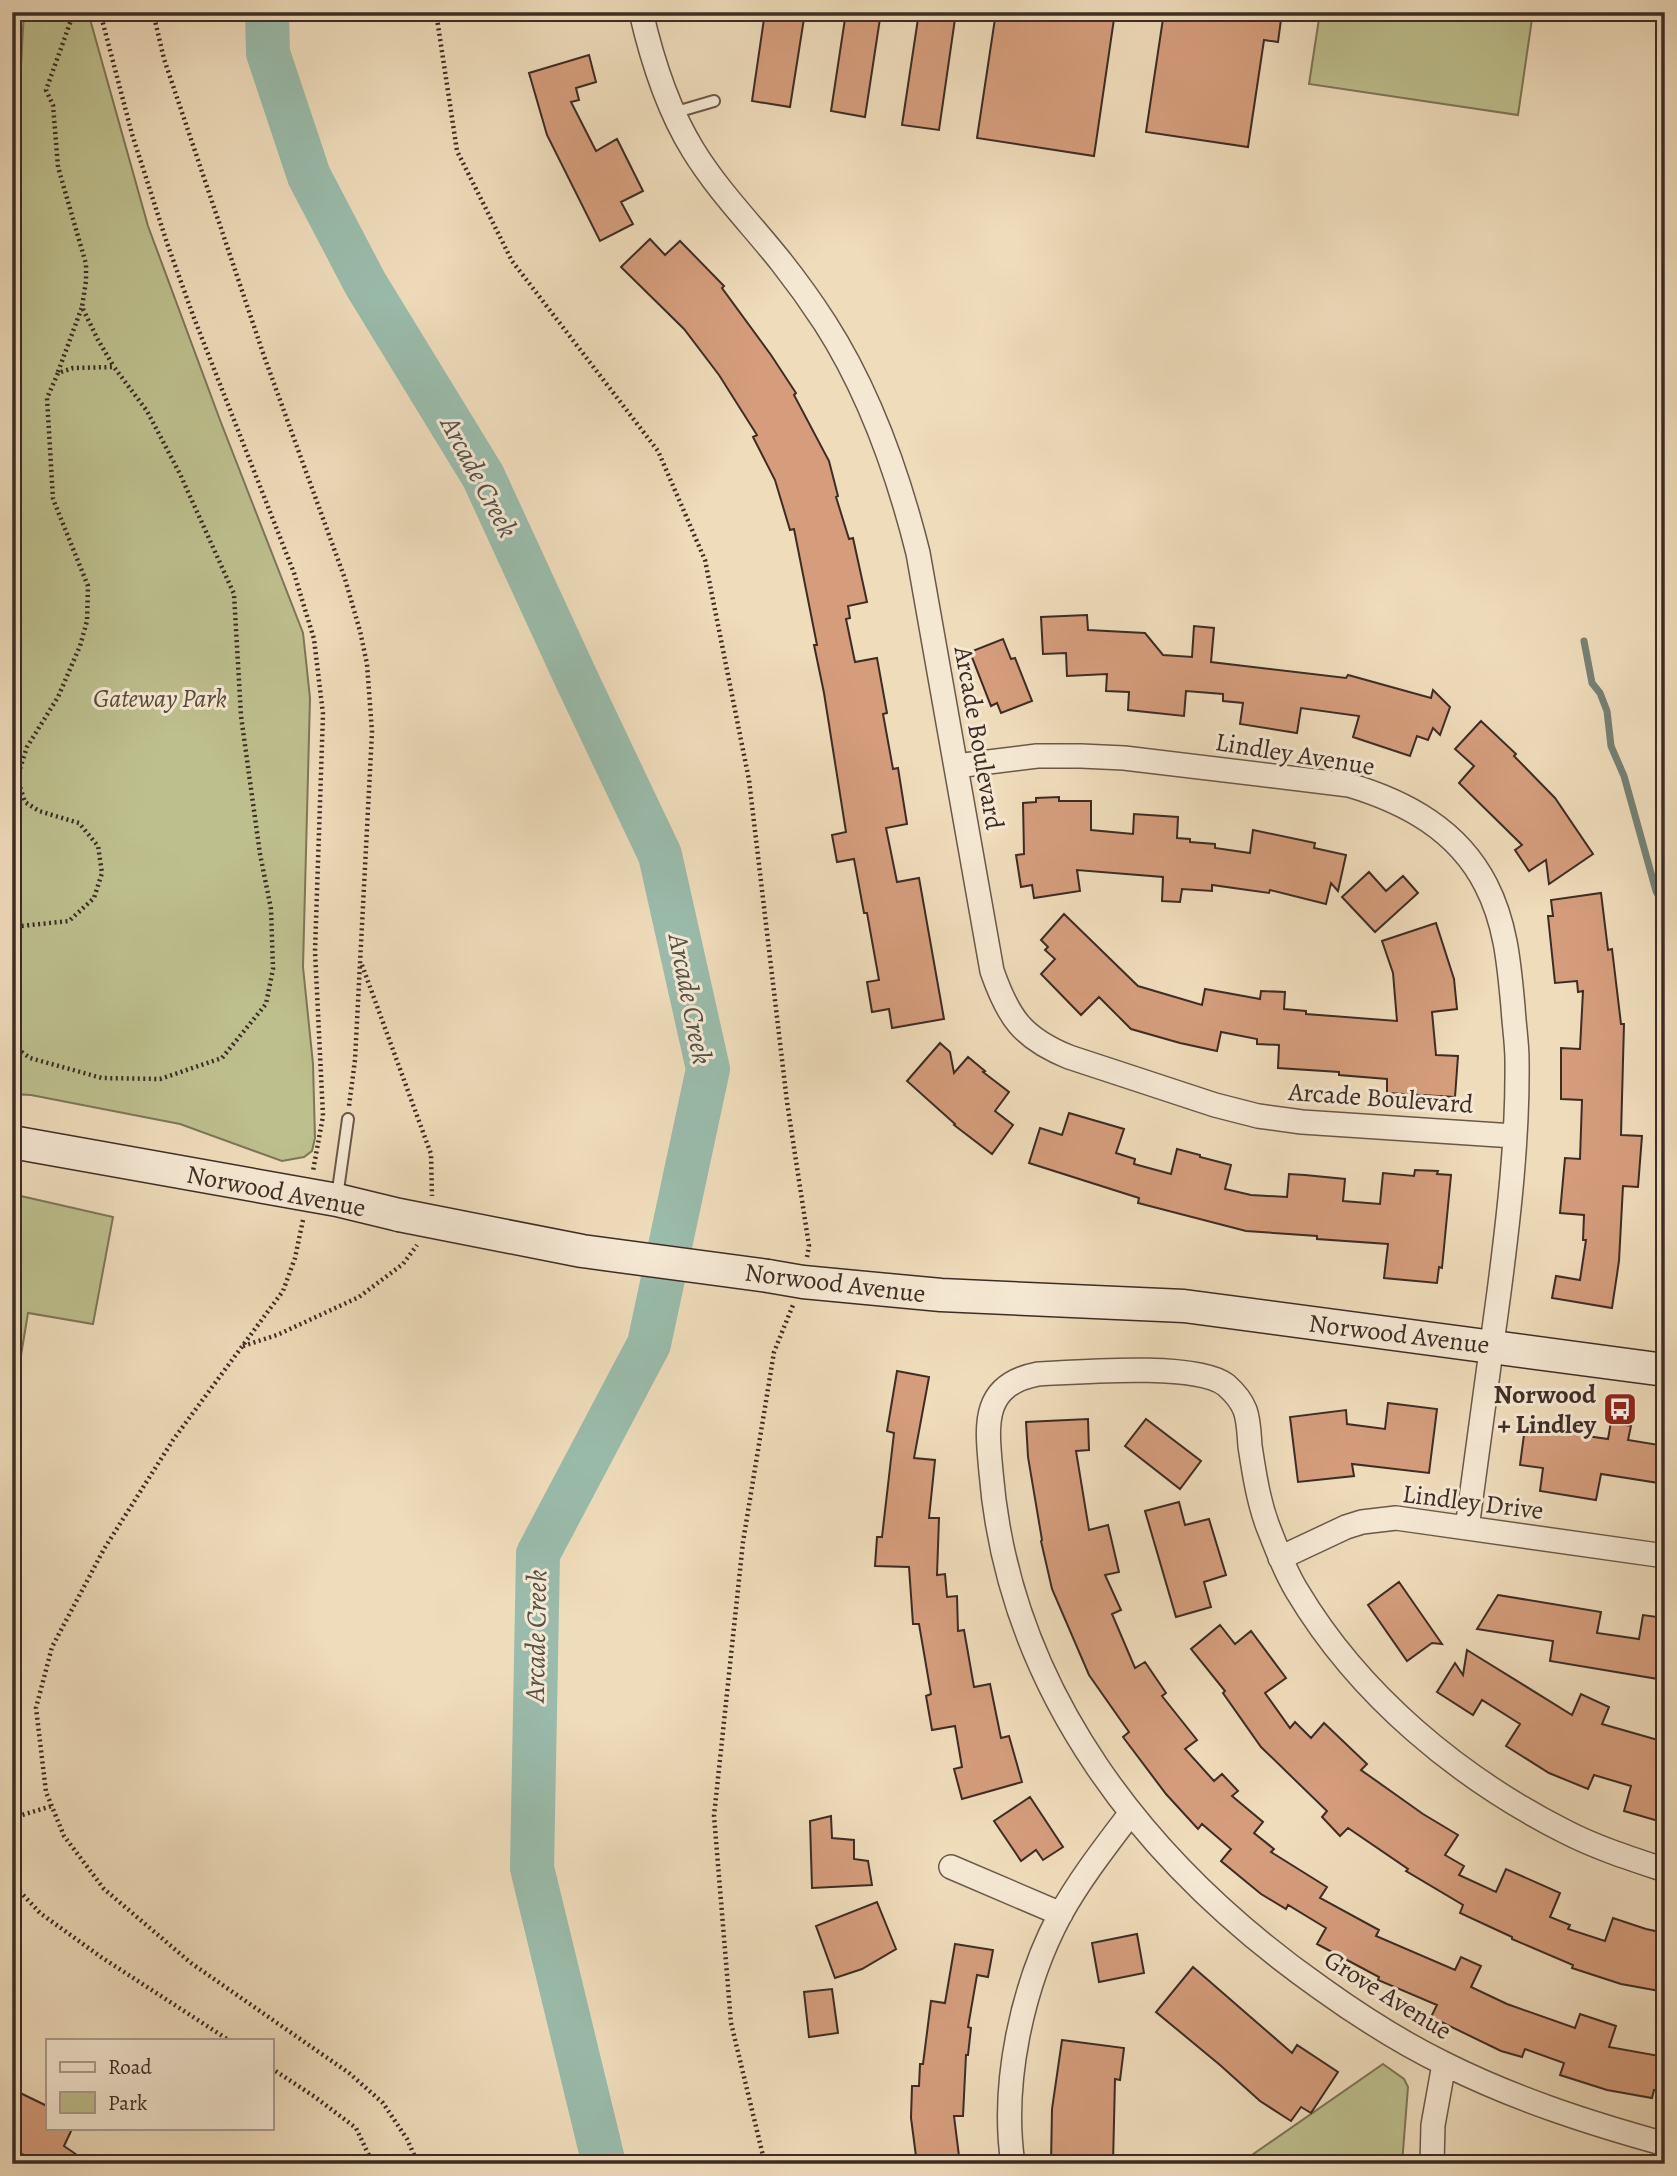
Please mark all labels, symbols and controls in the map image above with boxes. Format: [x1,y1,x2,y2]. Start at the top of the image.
water label: Arcade Creek [430,408,527,544]
street label: Arcade Boulevard [946,643,1012,832]
park label: Gateway Park [93,681,227,716]
street label: Lindley Avenue [1213,724,1377,784]
water label: Arcade Creek [658,928,721,1068]
street label: Arcade Boulevard [1286,1074,1475,1122]
street label: Norwood Avenue [183,1156,369,1226]
street label: Norwood Avenue [743,1255,927,1311]
street label: Norwood Avenue [1307,1306,1491,1362]
place label: Norwood + Lindley [1494,1377,1597,1442]
bus stop icon: Norwood + Lindley [1601,1390,1639,1428]
street label: Lindley Drive [1400,1476,1546,1528]
water label: Arcade Creek [516,1569,556,1705]
street label: Grove Avenue [1317,1942,1459,2048]
legend [46,2039,273,2130]
text: Road [108,2053,152,2081]
text: Park [108,2089,148,2117]

